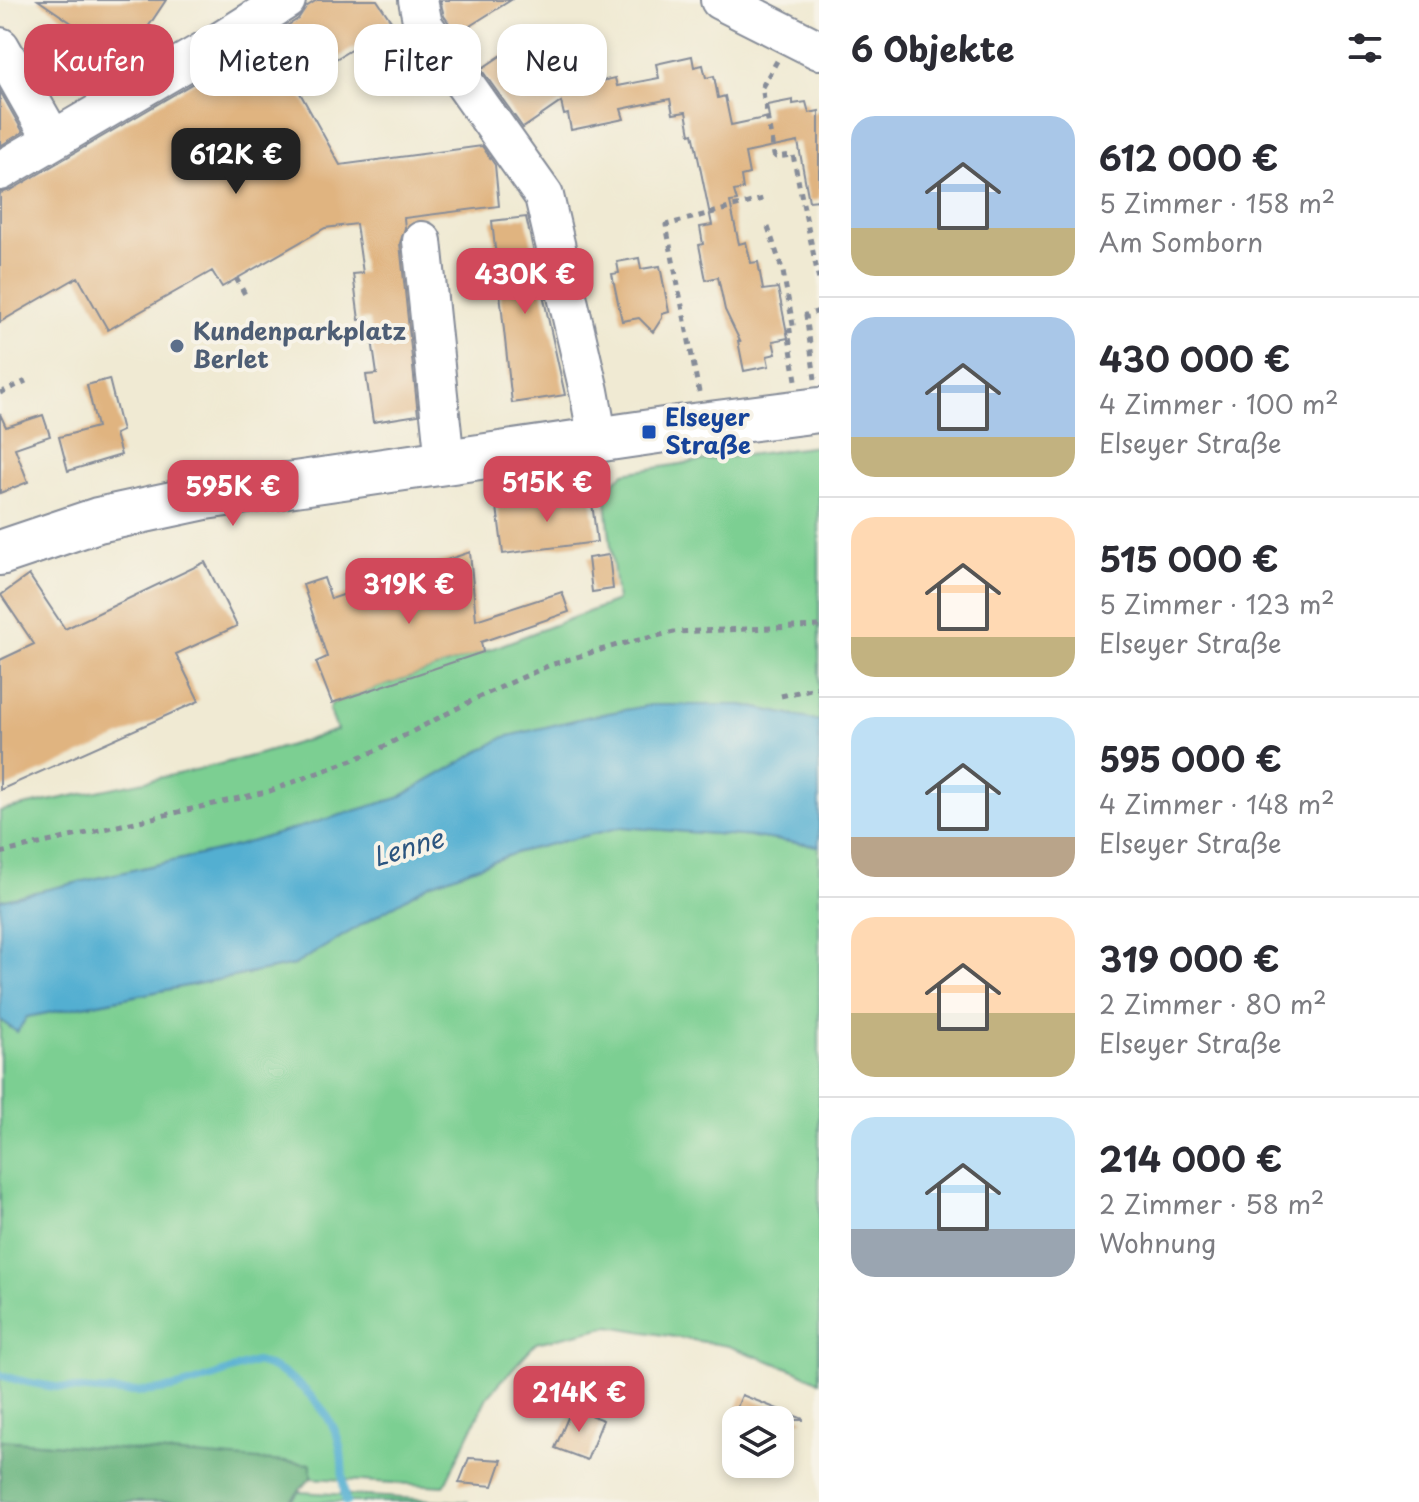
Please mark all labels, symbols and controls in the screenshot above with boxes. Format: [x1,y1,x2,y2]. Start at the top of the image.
text: 6 Objekte [851,22,1014,74]
chip: Kaufen [24,24,174,96]
chip: Mieten [190,24,338,96]
chip: Filter [354,24,481,96]
chip: Neu [497,24,607,96]
icon: filters [1343,26,1387,70]
pin: 612K € [171,128,301,196]
text: 612 000 € [1099,131,1278,183]
text: 612K € [189,134,283,173]
icon: home [915,148,1011,244]
text: 5 Zimmer · 158 m² [1099,183,1335,222]
text: Am Somborn [1099,222,1263,261]
pin: 430K € [460,248,590,316]
text: 430K € [474,254,576,293]
place label: Kundenparkplatz Berlet [193,312,406,376]
text: 430 000 € [1099,332,1290,384]
marker: Kundenparkplatz Berlet [168,337,186,355]
icon: home [915,349,1011,445]
text: 4 Zimmer · 100 m² [1099,384,1339,423]
place label: Elseyer Straße [665,398,751,462]
marker: Elseyer Straße [640,423,658,441]
text: Elseyer Straße [1099,423,1282,462]
pin: 515K € [482,456,612,524]
pin: 595K € [168,460,298,528]
text: 515K € [501,462,593,501]
text: 595K € [186,466,280,505]
text: 515 000 € [1099,532,1279,584]
icon: home [915,549,1011,645]
pin: 319K € [344,558,474,626]
text: 319K € [363,564,455,603]
text: 5 Zimmer · 123 m² [1099,584,1335,623]
text: Elseyer Straße [1099,623,1282,662]
text: 595 000 € [1099,732,1282,784]
icon: home [915,749,1011,845]
text: 4 Zimmer · 148 m² [1099,784,1335,823]
water label: Lenne [368,817,449,876]
text: Elseyer Straße [1099,823,1282,862]
text: 319 000 € [1099,932,1280,984]
icon: home [915,949,1011,1045]
text: 2 Zimmer · 80 m² [1099,984,1327,1023]
text: Elseyer Straße [1099,1023,1282,1062]
text: 214 000 € [1099,1132,1282,1184]
icon: home [915,1149,1011,1245]
text: 2 Zimmer · 58 m² [1099,1184,1324,1223]
text: Wohnung [1099,1223,1216,1262]
pin: 214K € [514,1366,644,1434]
text: 214K € [531,1372,627,1411]
map controls [722,1406,794,1478]
button: layers [722,1406,794,1478]

